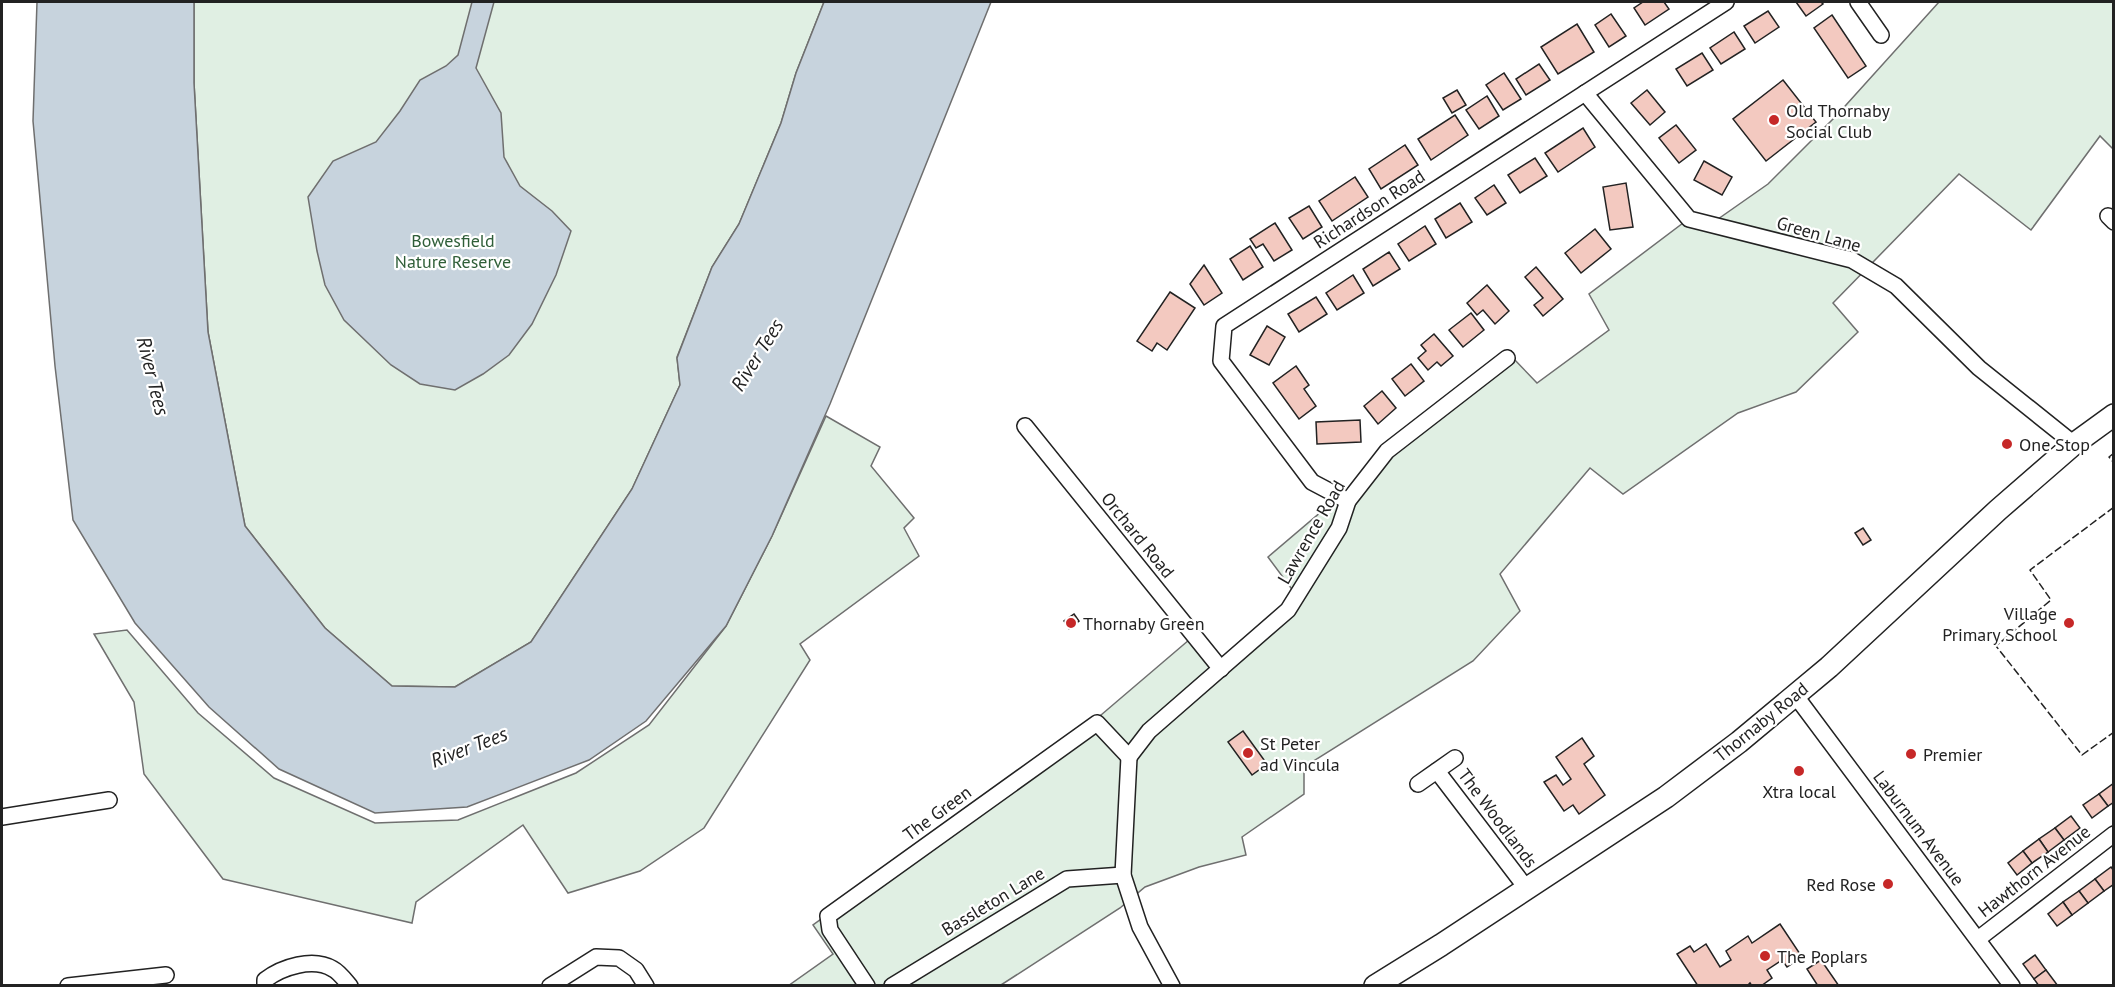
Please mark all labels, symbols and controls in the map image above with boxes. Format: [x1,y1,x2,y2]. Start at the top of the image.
place label: Old Thornaby Social Club [1786,99,1890,143]
marker: Old Thornaby Social Club [1767,113,1781,127]
street label: Richardson Road [1309,164,1429,254]
street label: Green Lane [1774,211,1864,257]
park label: Bowesfield Nature Reserve [395,229,511,273]
water label: River Tees [725,314,789,396]
water label: River Tees [131,334,175,418]
place label: One Stop [2019,433,2090,456]
marker: One Stop [2000,437,2014,451]
street label: Lawrence Road [1272,476,1350,588]
street label: Orchard Road [1096,487,1180,583]
place label: Village Primary School [1942,602,2058,646]
place label: Thornaby Green [1083,612,1205,635]
marker: Thornaby Green [1064,616,1078,630]
marker: Village Primary School [2062,616,2076,630]
street label: Thornaby Road [1709,677,1813,767]
water label: River Tees [427,720,511,774]
place label: St Peter ad Vincula [1260,732,1340,776]
place label: Premier [1923,743,1982,766]
marker: St Peter ad Vincula [1241,746,1255,760]
marker: Premier [1904,747,1918,761]
street label: The Woodlands [1453,764,1543,872]
marker: Xtra local [1792,764,1806,778]
street label: Laburnum Avenue [1868,766,1970,890]
place label: Xtra local [1762,780,1837,803]
street label: The Green [898,781,976,845]
street label: Hawthorn Avenue [1973,820,2095,922]
street label: Bassleton Lane [937,861,1049,941]
place label: Red Rose [1806,873,1876,896]
marker: Red Rose [1881,877,1895,891]
place label: The Poplars [1777,945,1867,968]
marker: The Poplars [1758,949,1772,963]

